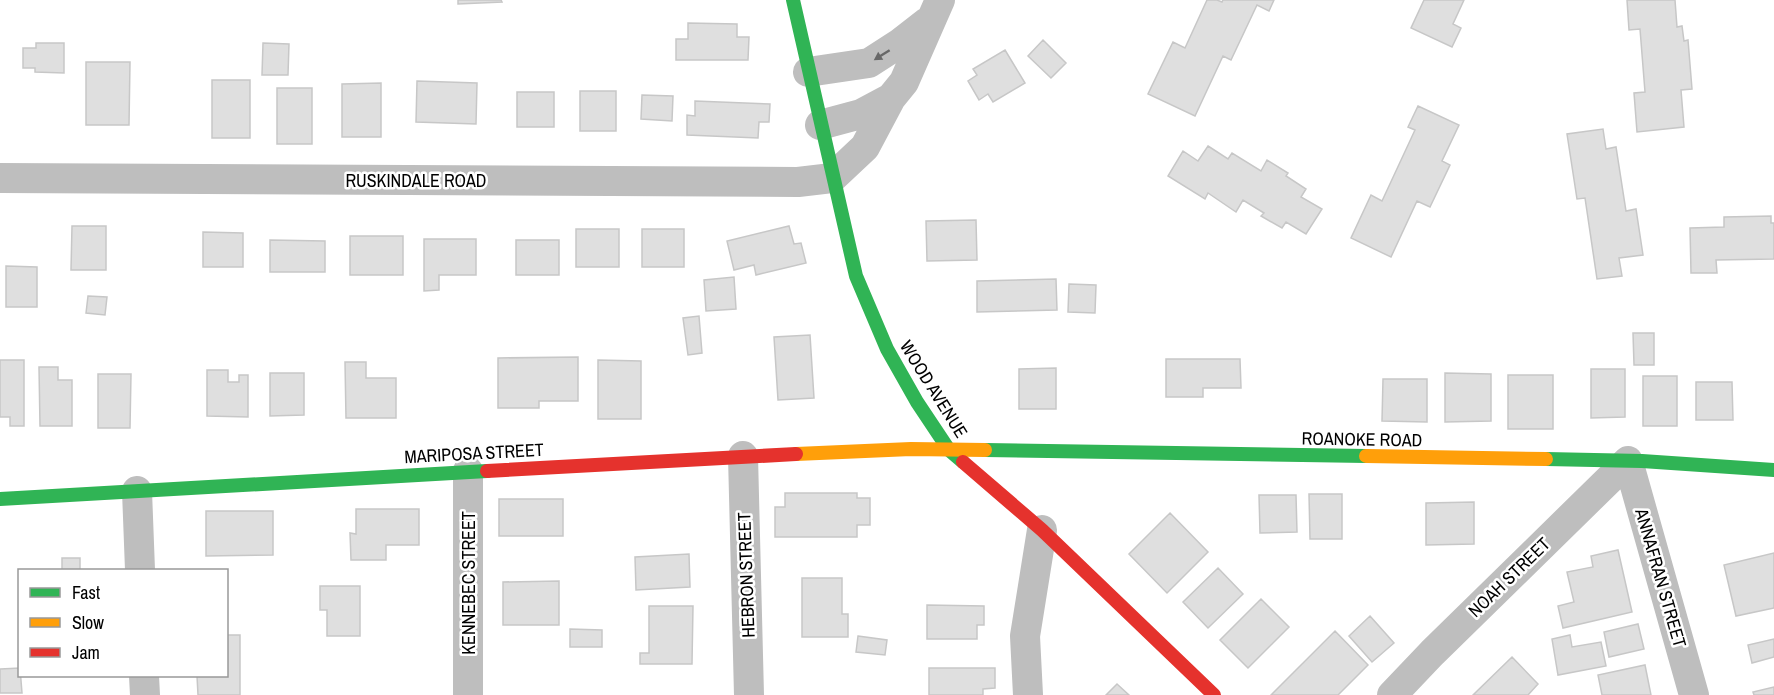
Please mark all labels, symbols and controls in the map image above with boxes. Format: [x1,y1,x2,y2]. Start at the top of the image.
one-way arrow [874,49,891,60]
street label: RUSKINDALE ROAD [345,168,487,193]
street label: WOOD AVENUE [894,336,974,442]
street label: ROANOKE ROAD [1302,425,1422,453]
street label: MARIPOSA STREET [404,437,544,469]
street label: ANNAFRAN STREET [1629,505,1693,650]
street label: KENNEBEC STREET [456,511,481,655]
street label: HEBRON STREET [731,512,761,638]
street label: NOAH STREET [1463,532,1555,622]
legend [18,569,228,677]
text: Fast [72,580,100,605]
text: Slow [72,610,104,635]
text: Jam [72,640,100,665]

